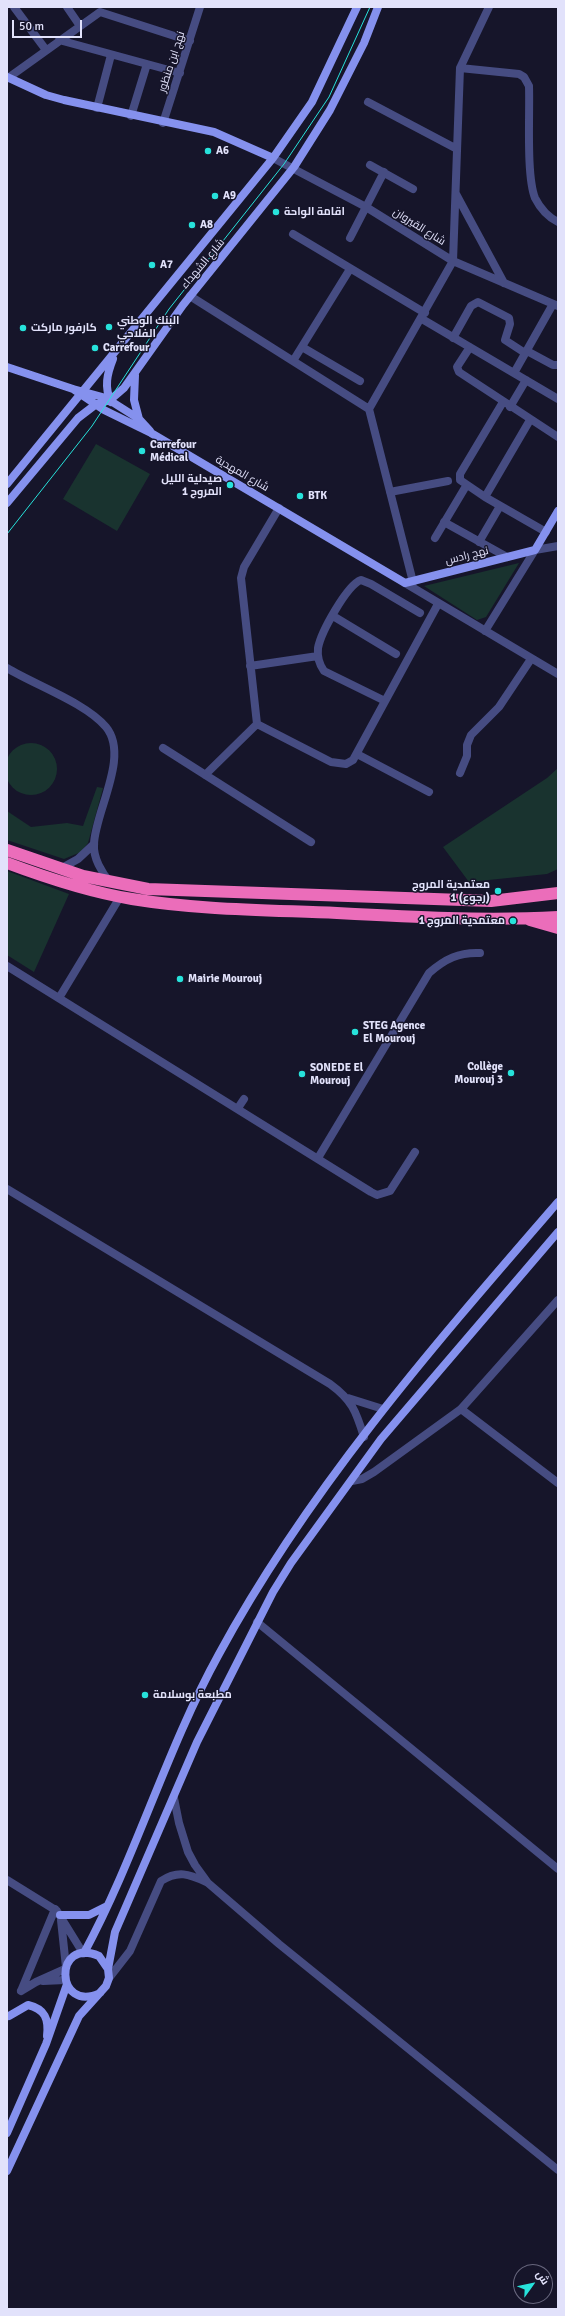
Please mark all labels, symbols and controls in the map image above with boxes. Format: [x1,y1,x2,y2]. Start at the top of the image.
scale bar [14,12,84,38]
text: 50 m [19,19,44,34]
street label: نهج ابن منظور [156,30,188,94]
place label: A6 [216,144,229,158]
marker: A6 [203,146,213,156]
place label: A9 [223,189,236,203]
marker: A9 [210,191,220,201]
place label: اقامة الواحة [284,205,345,219]
street label: شارع القيروان [390,206,448,248]
marker: اقامة الواحة [271,207,281,217]
place label: A8 [200,218,213,232]
marker: A8 [187,220,197,230]
street label: شارع الشهداء [178,236,228,292]
place label: A7 [160,258,173,272]
marker: A7 [147,260,157,270]
place label: البنك الوطني الفلاحي [117,314,179,340]
place label: كارفور ماركت [31,321,97,335]
marker: البنك الوطني الفلاحي [104,322,114,332]
marker: كارفور ماركت [18,323,28,333]
place label: Carrefour [103,341,149,355]
marker: Carrefour [90,343,100,353]
place label: Carrefour Médical [150,438,196,464]
marker: Carrefour Médical [137,446,147,456]
street label: شارع المهدية [213,453,271,495]
place label: صيدلية الليل المروج 1 [161,472,222,498]
marker: صيدلية الليل المروج 1 [225,480,235,490]
place label: BTK [308,489,327,503]
marker: BTK [295,491,305,501]
street label: نهج رادس [444,544,490,568]
place label: معتمدية المروج 1 (رجوع) [412,878,490,904]
marker: معتمدية المروج 1 (رجوع) [493,886,503,896]
place label: معتمدية المروج 1 [419,914,505,928]
marker: معتمدية المروج 1 [508,916,518,926]
place label: Mairie Mourouj [188,972,262,986]
marker: Mairie Mourouj [175,974,185,984]
place label: STEG Agence El Mourouj [363,1019,425,1045]
marker: STEG Agence El Mourouj [350,1027,360,1037]
place label: Collège Mourouj 3 [454,1060,503,1086]
place label: SONEDE El Mourouj [310,1061,363,1087]
marker: Collège Mourouj 3 [506,1068,516,1078]
marker: SONEDE El Mourouj [297,1069,307,1079]
place label: مطبعة بوسلامة [153,1688,232,1702]
marker: مطبعة بوسلامة [140,1690,150,1700]
north arrow [513,2264,553,2304]
text: ش [533,2268,552,2287]

